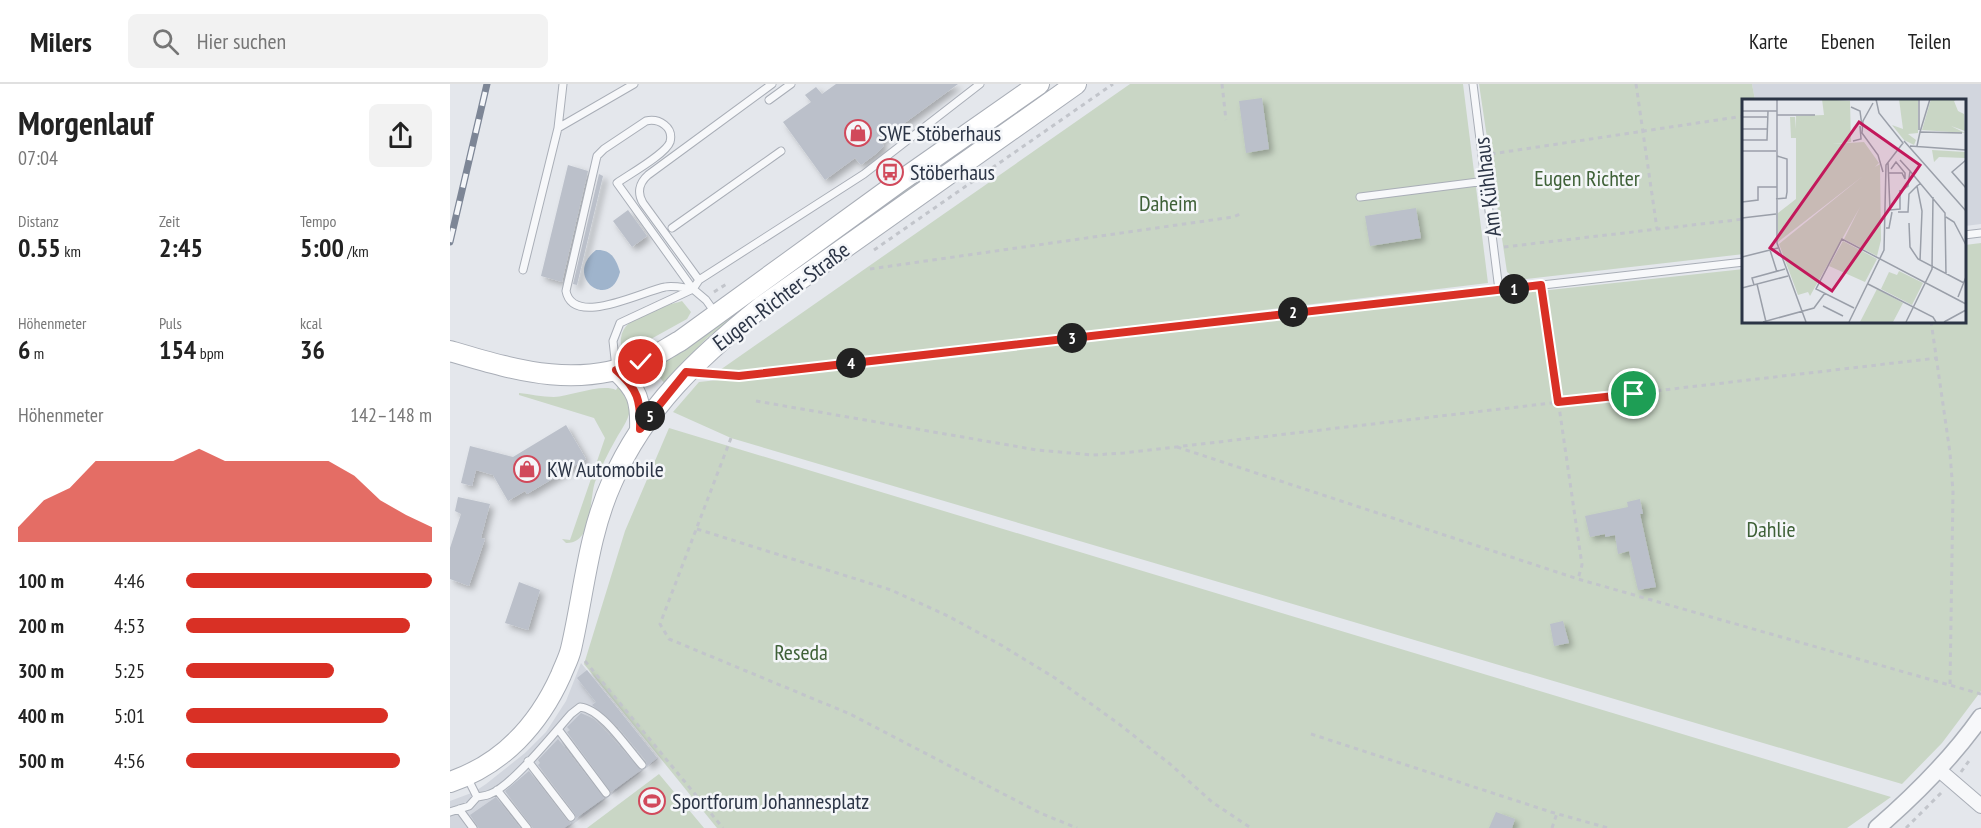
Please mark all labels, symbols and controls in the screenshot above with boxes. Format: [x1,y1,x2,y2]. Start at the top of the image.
search box [128,14,548,68]
text: Milers [30,23,92,60]
icon: search [149,25,182,58]
text: Hier suchen [197,27,286,55]
text: Karte [1749,28,1788,55]
text: Ebenen [1821,28,1875,55]
text: Teilen [1908,28,1951,55]
inset map [1742,99,1966,322]
text: Morgenlauf [18,101,153,144]
button: share [369,104,432,167]
shop icon: SWE Stöberhaus [843,118,873,148]
place label: SWE Stöberhaus [878,119,1001,147]
street label: Am Kühlhaus [1467,136,1507,238]
text: 07:04 [18,145,58,171]
bus stop icon: Stöberhaus [875,157,905,187]
place label: Stöberhaus [910,158,995,186]
park label: Eugen Richter [1534,164,1640,192]
park label: Daheim [1139,189,1197,217]
text: Distanz [18,211,59,231]
text: Zeit [159,211,180,231]
text: Tempo [300,211,336,231]
text: 0.55 [18,231,61,264]
text: 2:45 [159,231,203,264]
text: 5:00 [300,231,344,264]
street label: Eugen-Richter-Straße [707,235,855,357]
text: km [61,241,81,261]
text: /km [344,241,369,261]
pin: 1 [1499,274,1529,304]
text: 1 [1510,279,1518,299]
pin: 2 [1278,297,1308,327]
text: 2 [1289,302,1297,322]
text: Höhenmeter [18,313,86,333]
text: Puls [159,313,182,333]
text: kcal [300,313,322,333]
pin: 3 [1057,323,1087,353]
text: 3 [1068,328,1076,348]
text: 6 [18,333,30,366]
text: 154 [159,333,196,366]
text: 36 [300,333,325,366]
pin [615,336,666,387]
text: m [30,343,44,363]
text: bpm [196,343,224,363]
icon: check [624,345,657,378]
pin: 4 [836,348,866,378]
text: 4 [847,353,855,373]
pin [1608,368,1659,419]
icon: arrive [1617,377,1650,410]
pin: 5 [635,401,665,431]
text: Höhenmeter [18,402,104,428]
text: 142–148 m [350,402,432,428]
text: 5 [646,406,654,426]
shop icon: KW Automobile [512,454,542,484]
place label: KW Automobile [547,455,664,483]
park label: Dahlie [1746,515,1796,543]
text: 100 m [18,568,64,594]
text: 4:46 [114,568,145,594]
text: 200 m [18,613,64,639]
text: 4:53 [114,613,145,639]
park label: Reseda [774,638,828,666]
text: 300 m [18,658,64,684]
text: 5:25 [114,658,145,684]
text: 400 m [18,703,64,729]
text: 5:01 [114,703,145,729]
text: 500 m [18,748,64,774]
text: 4:56 [114,748,145,774]
sports icon: Sportforum Johannesplatz [637,786,667,816]
place label: Sportforum Johannesplatz [672,787,869,815]

